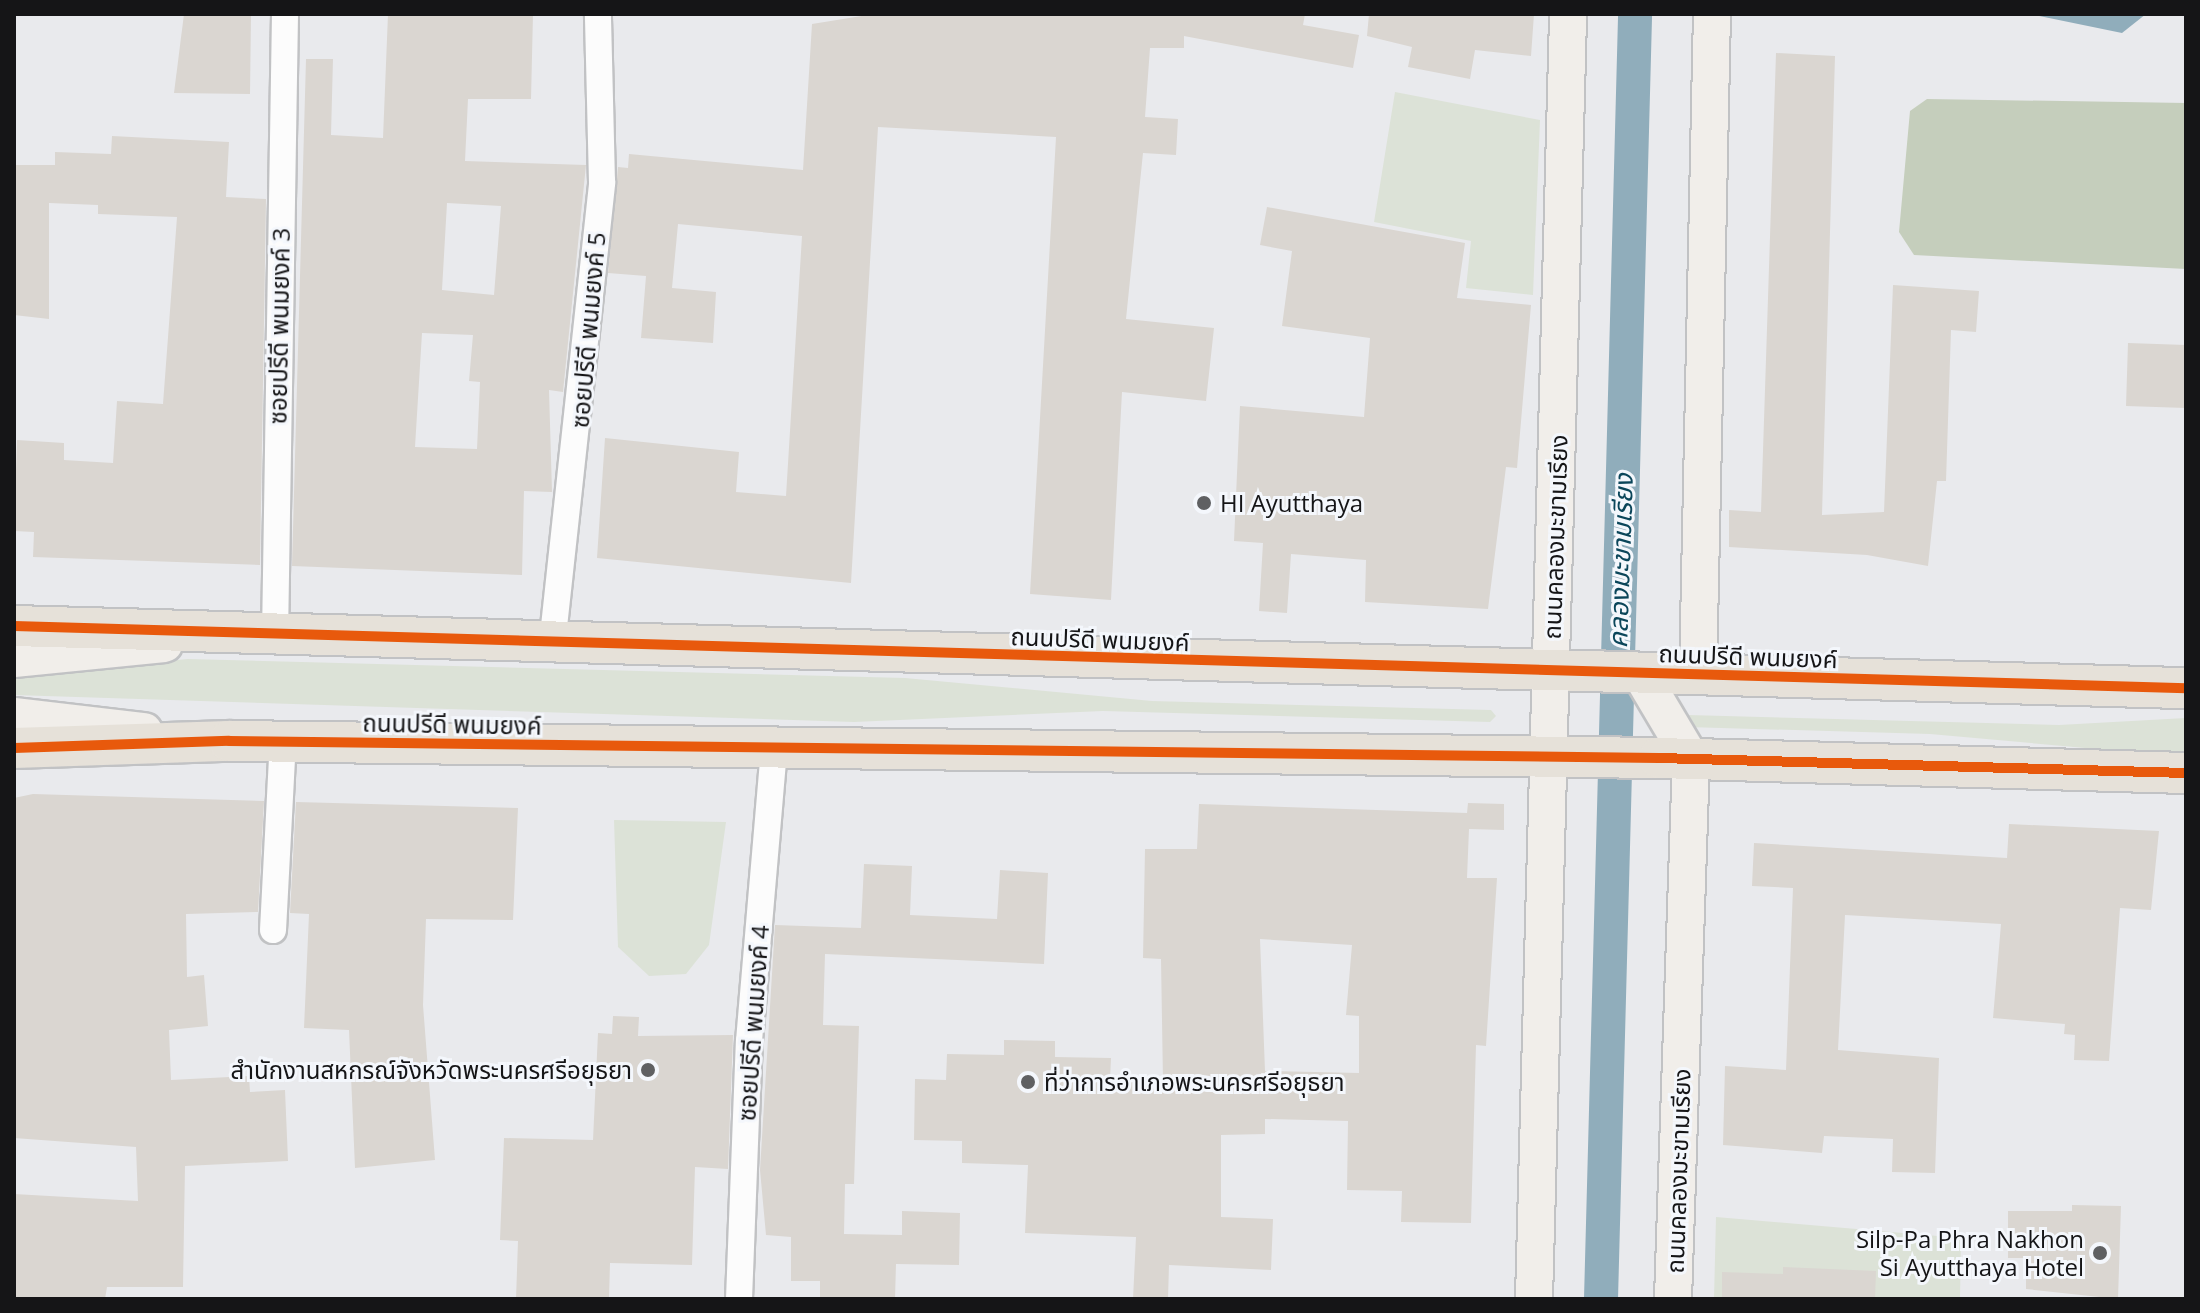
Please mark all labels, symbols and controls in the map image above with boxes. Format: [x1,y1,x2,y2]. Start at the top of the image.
street label: ซอยปรีดี พนมยงค์ 3 [263,227,295,425]
street label: ซอยปรีดี พนมยงค์ 5 [565,231,611,429]
street label: ถนนคลองมะขามเรียง [1537,434,1573,640]
water label: คลองมะขามเรียง [1602,473,1640,649]
place label: HI Ayutthaya [1220,489,1363,517]
marker: HI Ayutthaya [1195,494,1213,512]
street label: ถนนปรีดี พนมยงค์ [1010,621,1190,657]
street label: ถนนปรีดี พนมยงค์ [1658,638,1838,674]
street label: ถนนปรีดี พนมยงค์ [362,708,542,740]
street label: ซอยปรีดี พนมยงค์ 4 [732,924,774,1122]
place label: สํานักงานสหกรณ์จังหวัดพระนครศรีอยุธยา [230,1056,632,1084]
marker: สํานักงานสหกรณ์จังหวัดพระนครศรีอยุธยา [639,1061,657,1079]
place label: ที่ว่าการอำเภอพระนครศรีอยุธยา [1044,1068,1344,1096]
street label: ถนนคลองมะขามเรียง [1660,1068,1696,1274]
marker: ที่ว่าการอำเภอพระนครศรีอยุธยา [1019,1073,1037,1091]
place label: Silp-Pa Phra Nakhon Si Ayutthaya Hotel [1856,1225,2084,1281]
marker: Silp-Pa Phra Nakhon Si Ayutthaya Hotel [2091,1244,2109,1262]

